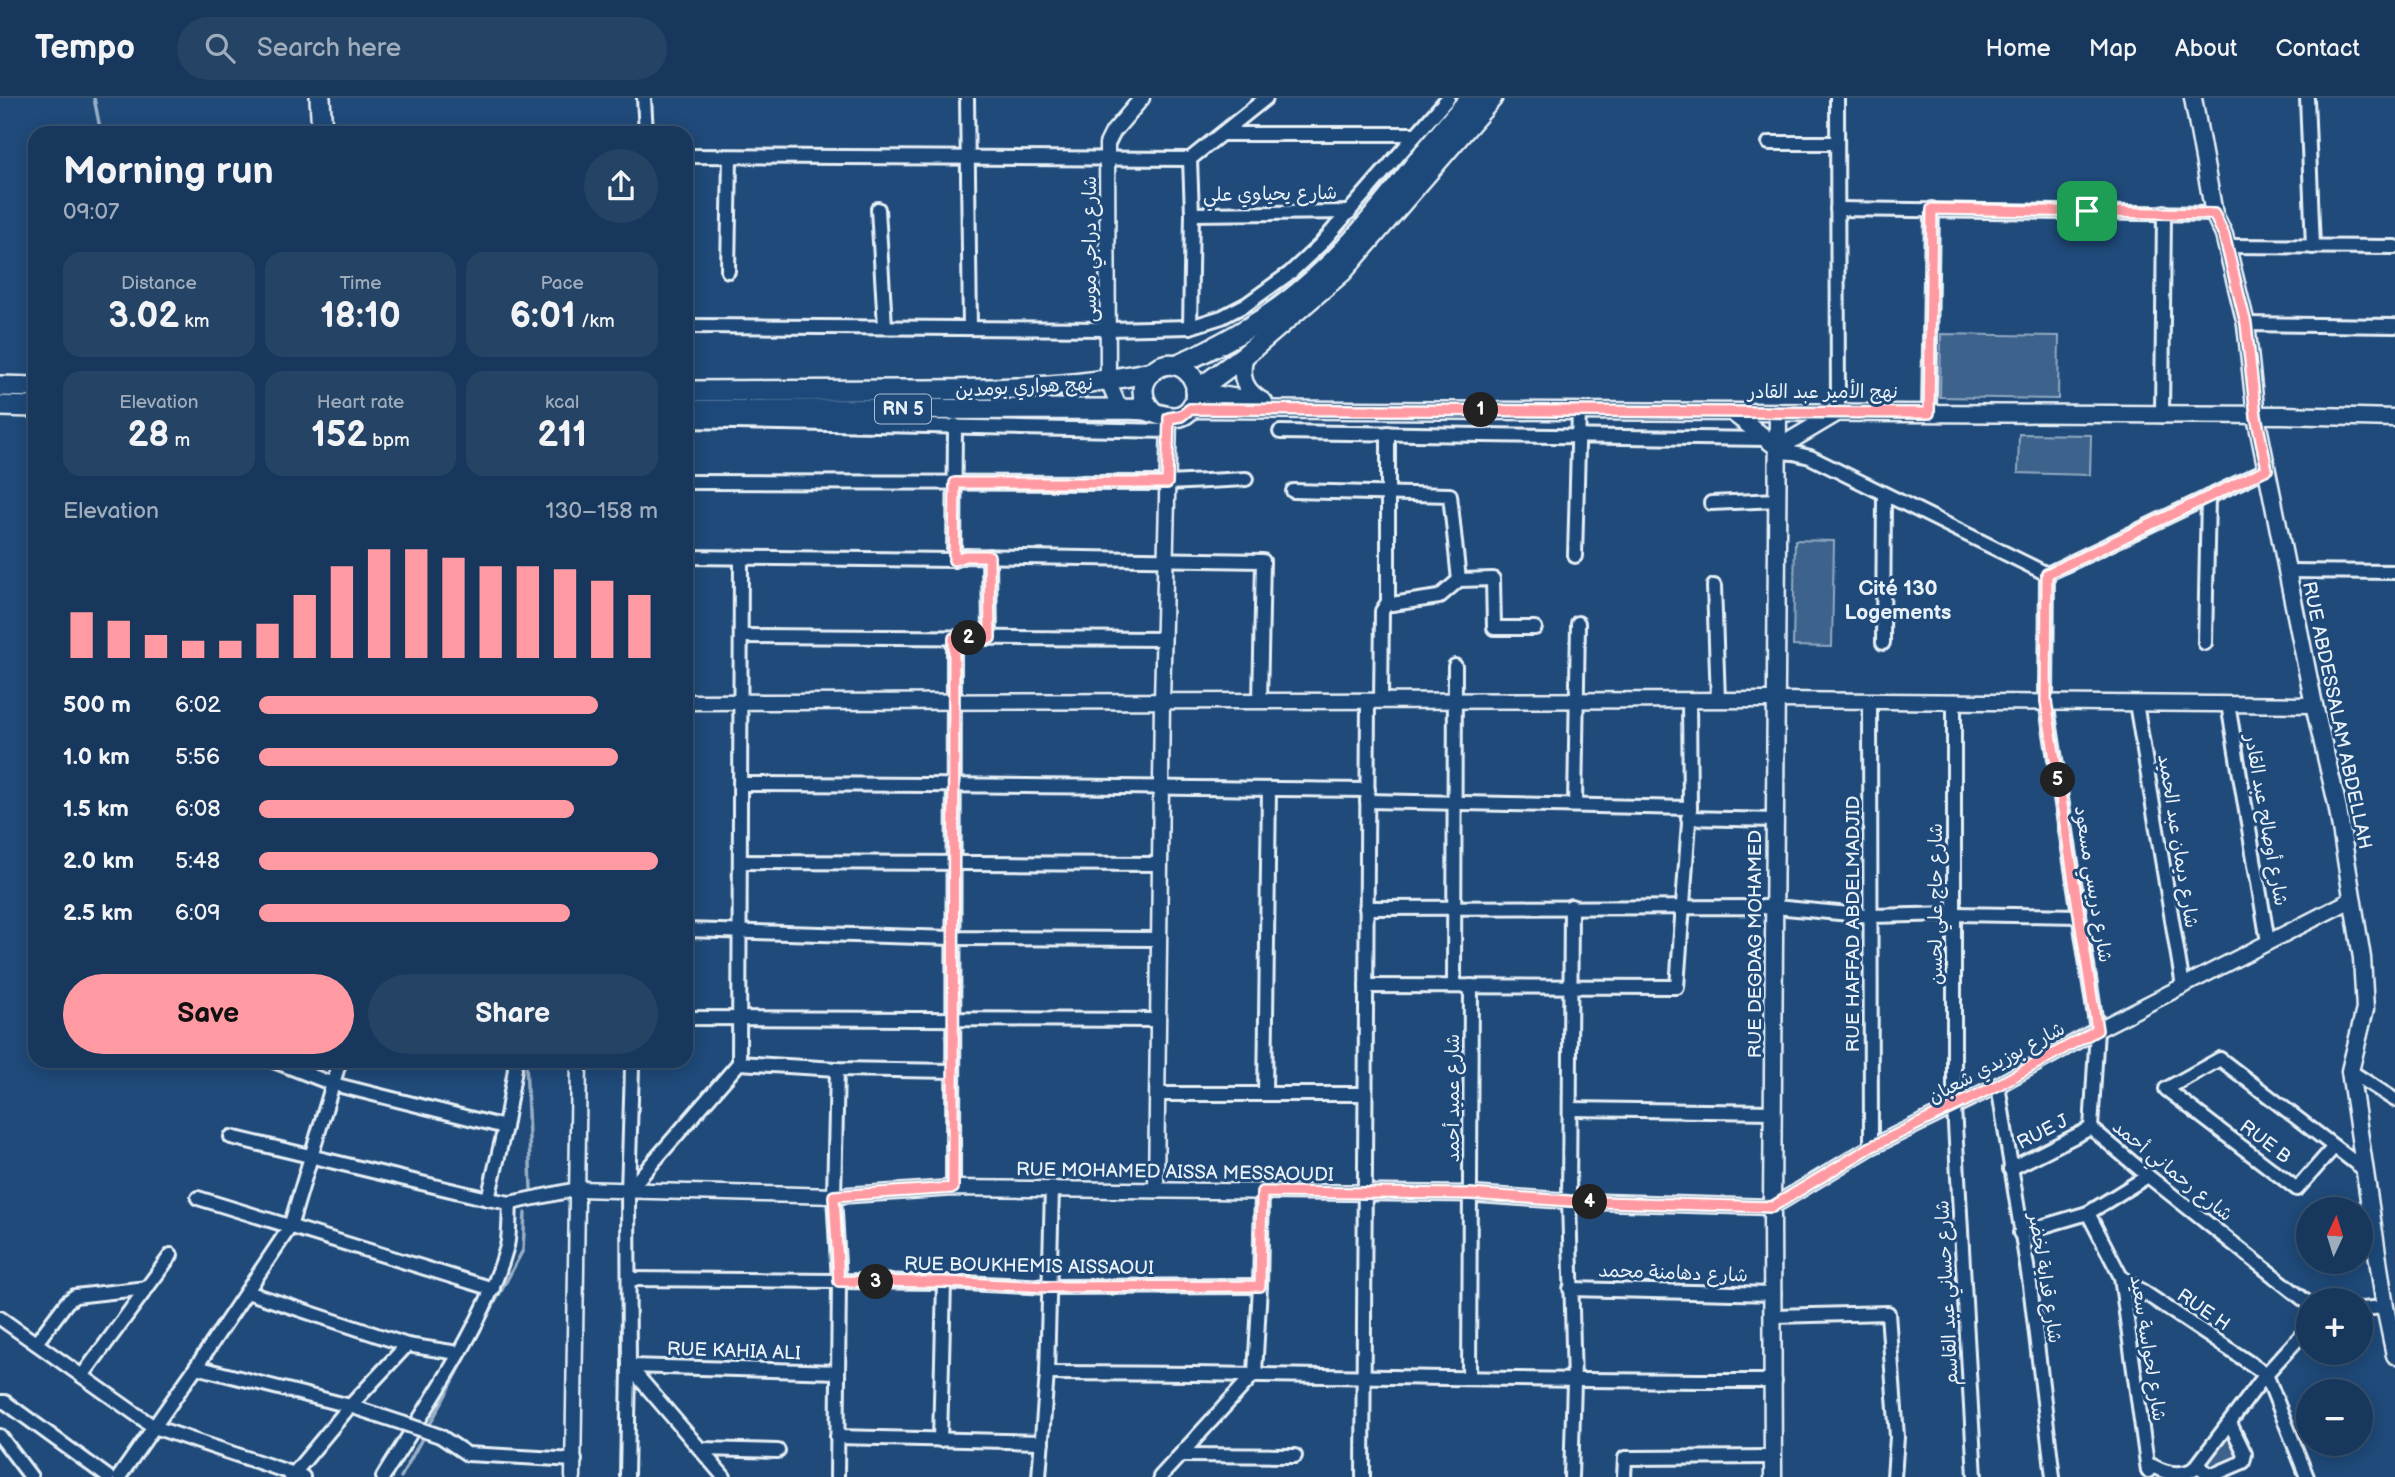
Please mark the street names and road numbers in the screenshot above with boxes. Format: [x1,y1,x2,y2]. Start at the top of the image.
street label: شارع دراجي موسى [1079,176,1106,322]
street label: شارع يحياوي علي [1203,182,1337,211]
street label: نهج هواري بومدين [955,372,1094,405]
street label: نهج الأمير عبد القادر [1746,379,1898,404]
road number: RN 5 [875,394,931,424]
street label: RUE ABDESSALAM ABDELLAH [2297,579,2376,851]
street label: شارع أوصالح عبد القادر [2238,731,2292,908]
street label: شارع ديمان عبد الحميد [2151,753,2203,930]
street label: RUE HAFFAD ABDELMADJID [1842,796,1865,1052]
street label: شارع دريسي مسعود [2065,804,2116,965]
street label: شارع حاج علي لحسن [1925,823,1952,985]
street label: RUE DEGDAG MOHAMED [1744,830,1767,1058]
street label: شارع بوزيدي شعبان [1924,1018,2070,1111]
street label: شارع عميد أحمد [1442,1034,1466,1162]
street label: RUE J [2013,1109,2073,1155]
street label: شارع رحماني أحمد [2105,1116,2237,1230]
street label: RUE B [2235,1116,2295,1169]
street label: RUE MOHAMED AISSA MESSAOUDI [1016,1158,1334,1187]
street label: شارع حساني عبد القاسم [1931,1199,1968,1386]
street label: شارع قداية لخضر [2022,1210,2066,1345]
street label: RUE BOUKHEMIS AISSAOUI [904,1253,1154,1280]
street label: شارع دهامنة محمد [1598,1259,1748,1289]
street label: شارع لحواسة سعيد [2124,1274,2170,1423]
street label: RUE H [2172,1284,2234,1336]
street label: RUE KAHIA ALI [667,1338,801,1365]

